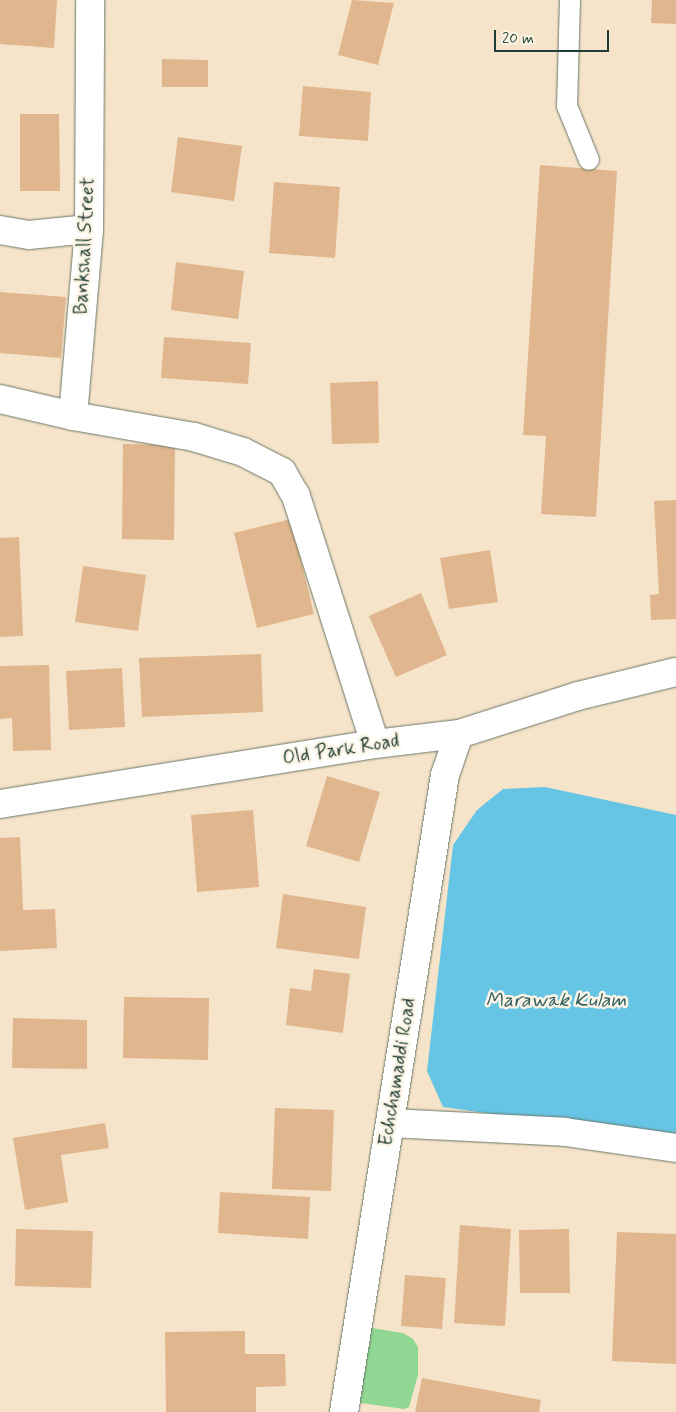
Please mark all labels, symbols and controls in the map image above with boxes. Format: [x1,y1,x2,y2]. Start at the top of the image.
scale bar [496,20,611,52]
text: 20 m [502,29,534,49]
street label: Bankshall Street [70,177,100,315]
street label: Old Park Road [283,730,399,770]
water label: Marawak Kulam [482,988,630,1012]
street label: Echchamaddi Road [375,996,421,1148]

